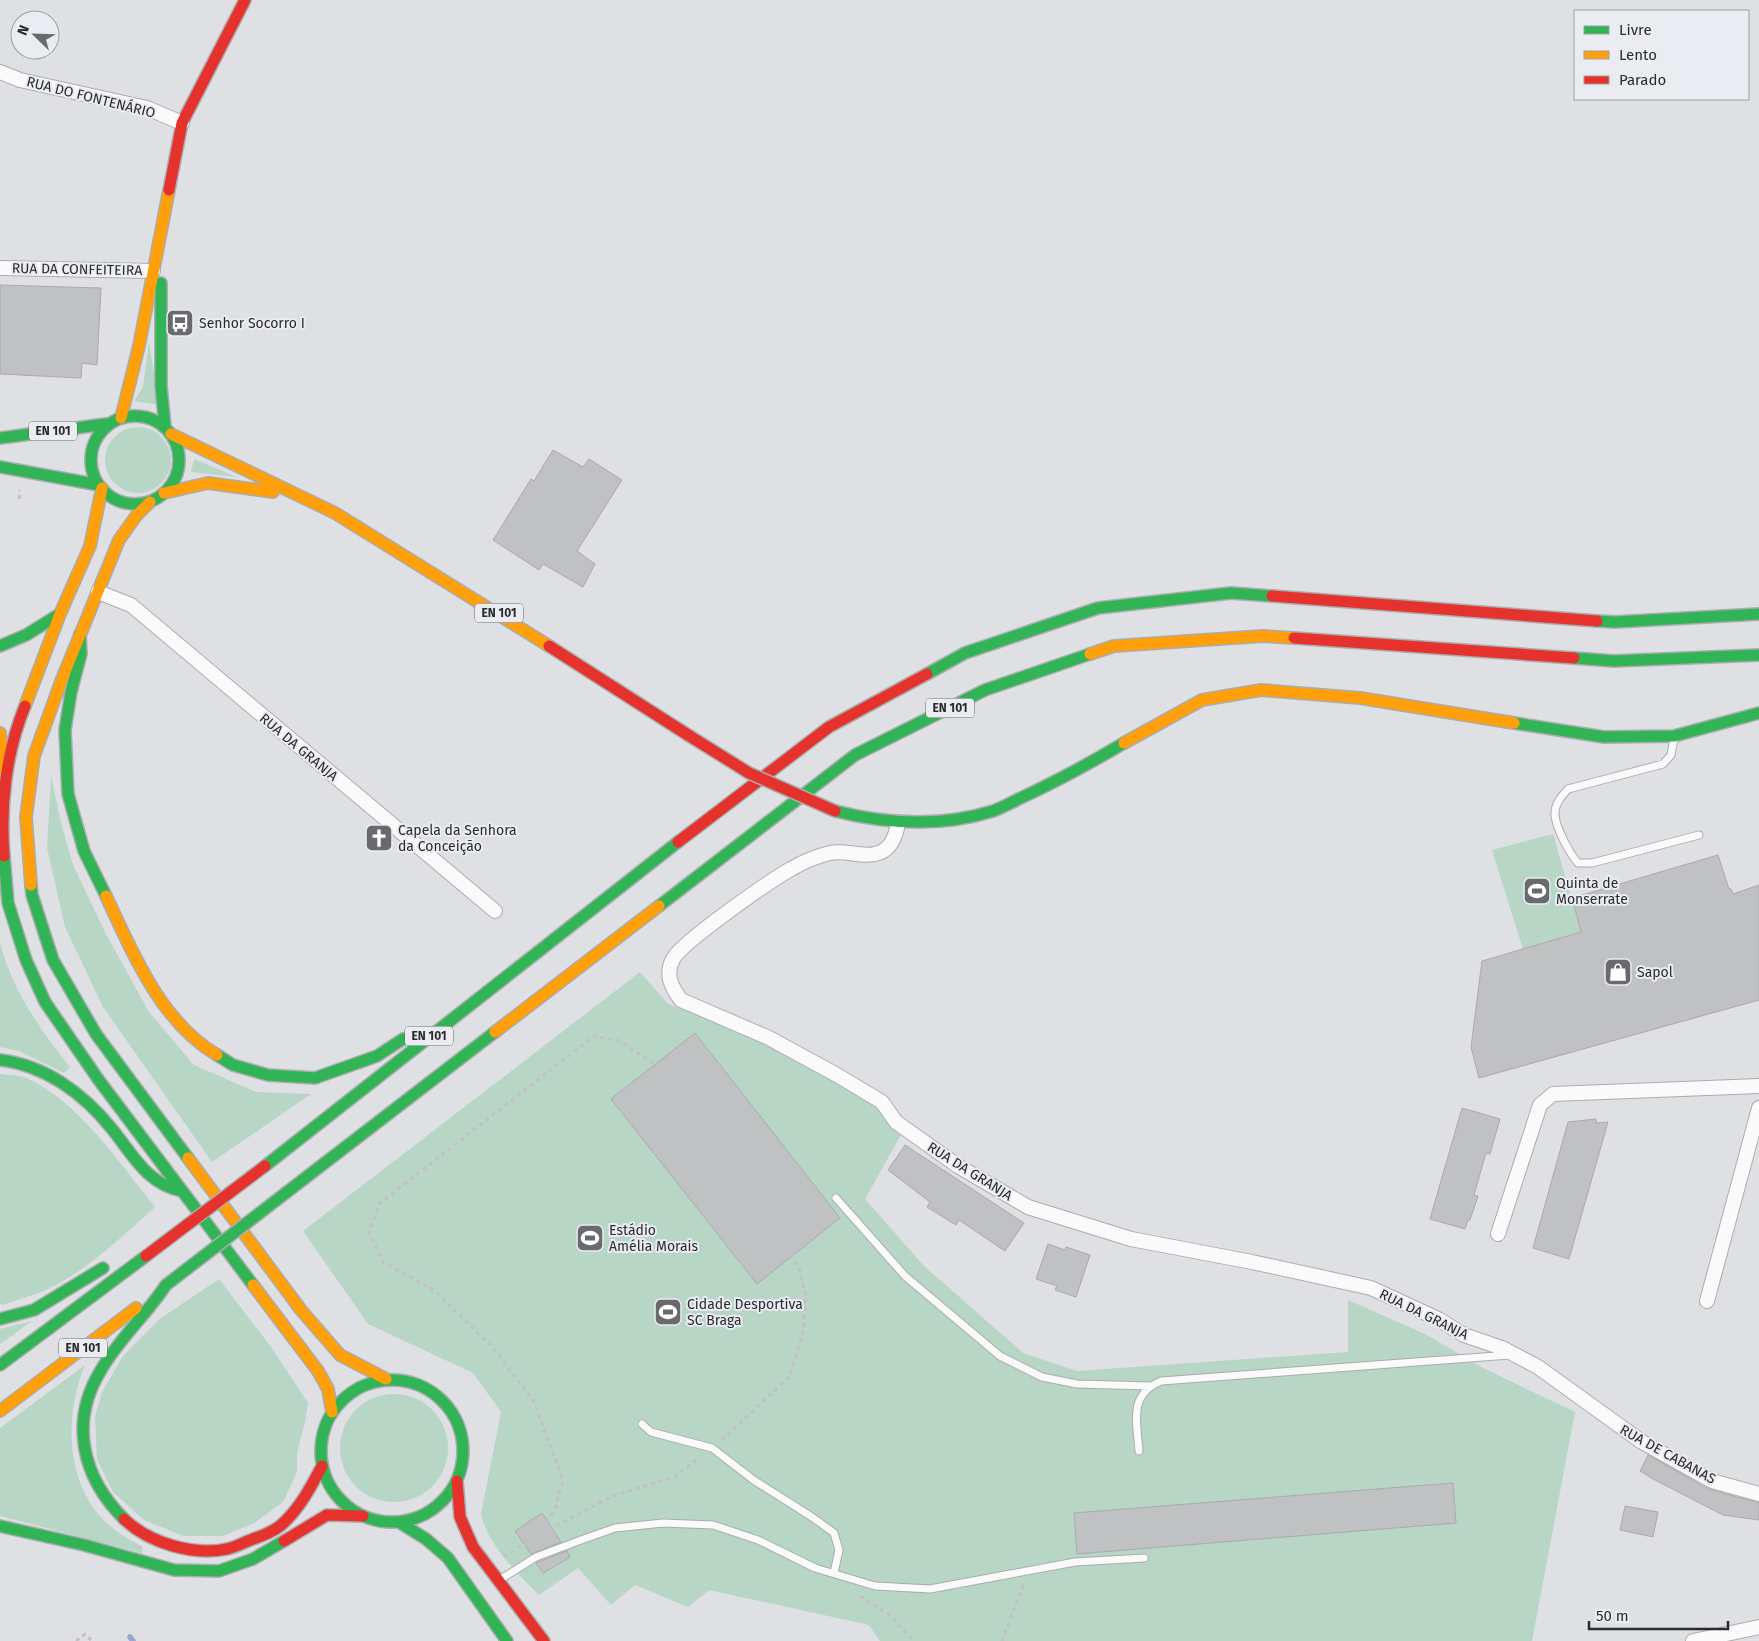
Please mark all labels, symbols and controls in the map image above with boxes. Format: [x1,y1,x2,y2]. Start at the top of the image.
north arrow [10,10,60,60]
legend [1574,10,1749,100]
text: Livre [1619,21,1652,39]
text: N [14,23,33,38]
text: Lento [1619,46,1657,64]
text: Parado [1619,71,1666,89]
street label: RUA DO FONTENÁRIO [25,72,157,122]
street label: RUA DA CONFEITEIRA [12,260,142,279]
bus stop icon: Senhor Socorro I [165,308,195,338]
place label: Senhor Socorro I [199,315,305,332]
road number: EN 101 [29,422,77,441]
road number: EN 101 [475,604,523,622]
road number: EN 101 [926,698,974,718]
street label: RUA DA GRANJA [256,710,341,785]
place label: Capela da Senhora da Conceição [398,822,517,855]
church icon: Capela da Senhora da Conceição [364,823,394,853]
place label: Quinta de Monserrate [1556,875,1628,908]
sports icon: Quinta de Monserrate [1522,876,1552,906]
shop icon: Sapol [1603,957,1633,987]
place label: Sapol [1637,964,1673,981]
road number: EN 101 [405,1026,453,1046]
street label: RUA DA GRANJA [924,1139,1015,1204]
place label: Estádio Amélia Morais [609,1222,699,1255]
sports icon: Estádio Amélia Morais [575,1223,605,1253]
street label: RUA DA GRANJA [1376,1286,1471,1343]
place label: Cidade Desportiva SC Braga [687,1296,803,1329]
sports icon: Cidade Desportiva SC Braga [653,1297,683,1327]
road number: EN 101 [59,1339,107,1358]
street label: RUA DE CABANAS [1617,1421,1719,1488]
scale bar [1589,1598,1728,1630]
text: 50 m [1596,1607,1629,1625]

